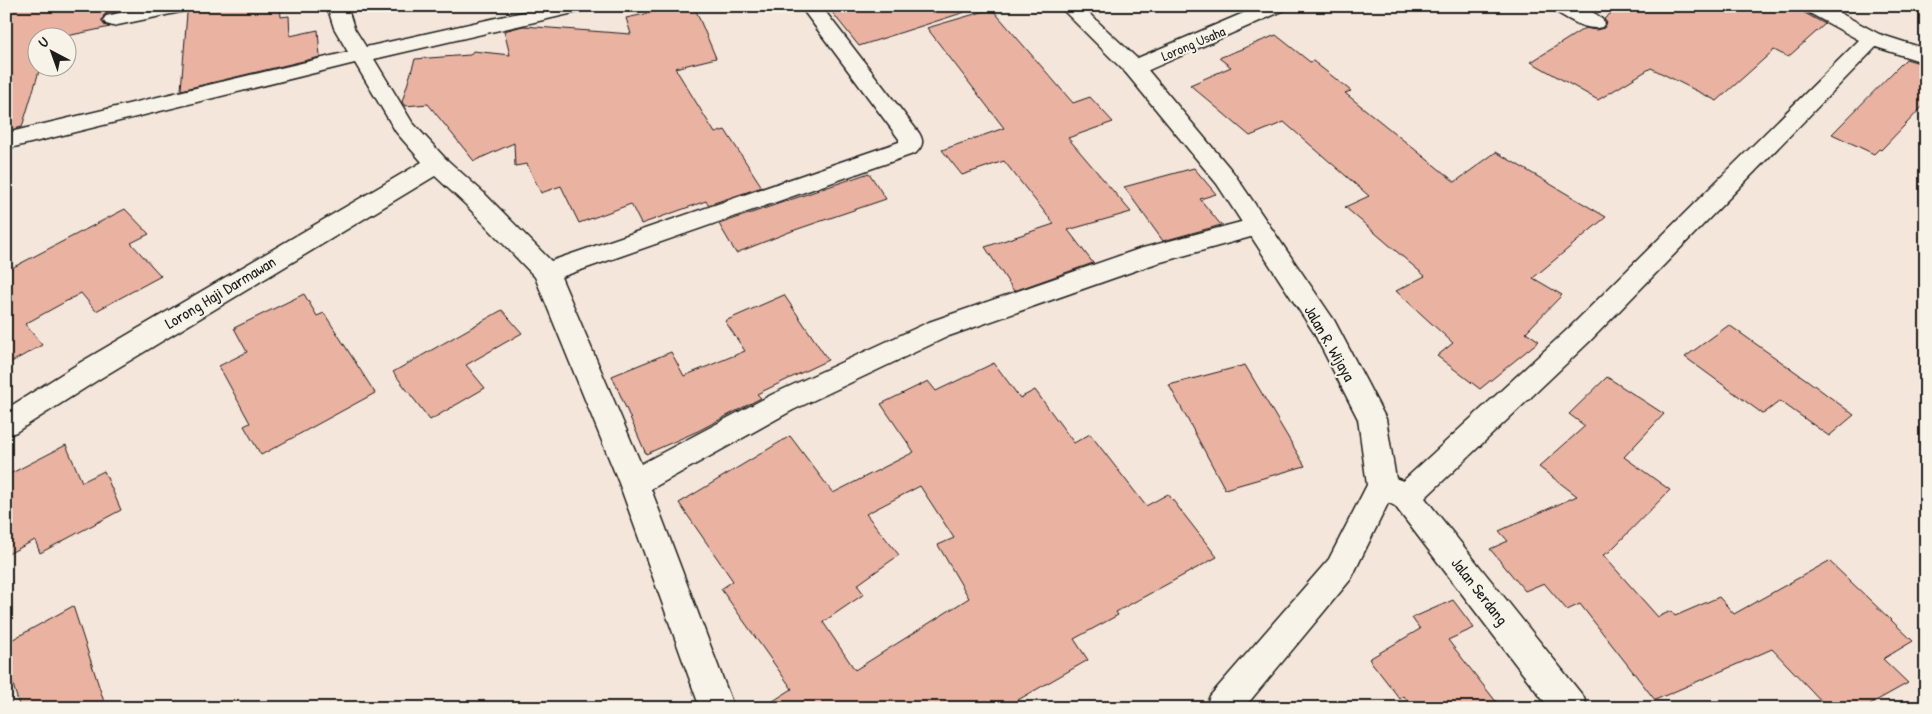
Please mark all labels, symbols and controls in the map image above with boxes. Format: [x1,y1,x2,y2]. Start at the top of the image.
street label: Lorong Usaha [1158,21,1229,66]
north arrow [28,28,78,78]
text: U [34,32,53,52]
street label: Lorong Haji Darmawan [160,250,280,334]
street label: Jalan R. Wijaya [1299,301,1361,385]
street label: Jalan Serdang [1447,553,1513,629]

